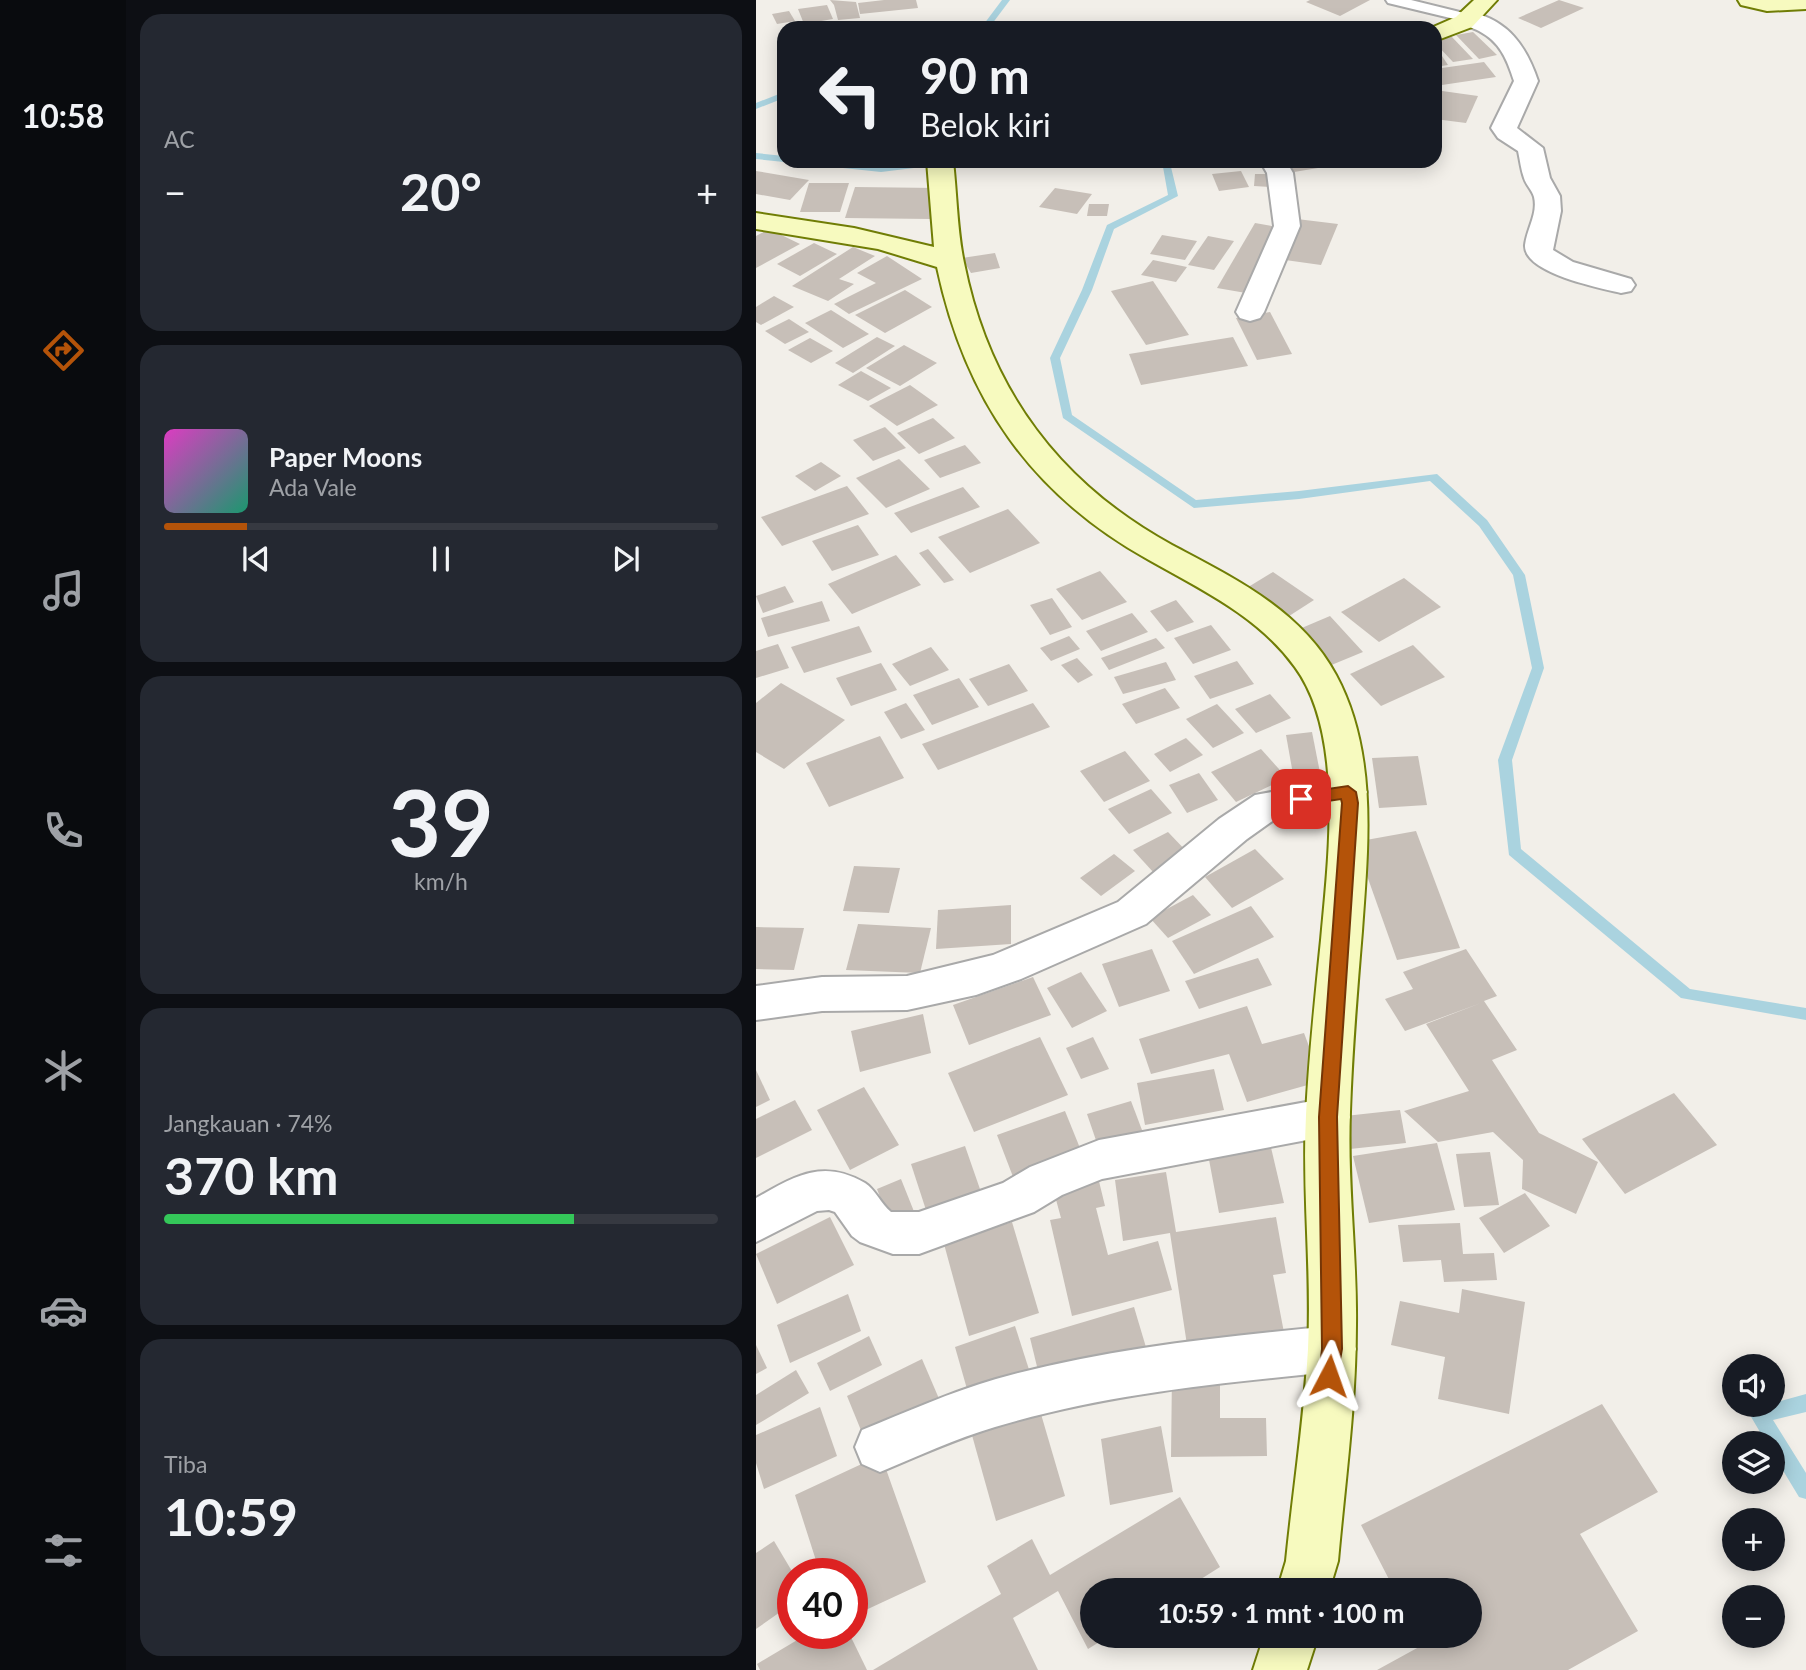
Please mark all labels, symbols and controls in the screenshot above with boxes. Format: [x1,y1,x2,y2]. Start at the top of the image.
text: 90 m [920,46,1030,104]
icon: left [805,49,896,140]
text: 10:58 [22,96,104,135]
text: Belok kiri [920,105,1051,144]
text: AC [164,125,195,153]
text: 20° [400,160,482,222]
text: − [164,169,186,215]
text: + [696,169,718,215]
icon: directions [39,326,88,375]
text: Paper Moons [269,441,422,473]
text: Ada Vale [269,473,357,501]
icon: previous [237,540,275,578]
icon: pause [422,540,460,578]
icon: next [607,540,645,578]
icon: music [39,566,88,615]
text: 39 [388,767,494,876]
pin [1271,769,1331,829]
icon: arrive [1282,780,1320,818]
icon: phone [39,806,88,855]
text: km/h [414,867,468,895]
icon: climate [39,1046,88,1095]
text: Jangkauan · 74% [164,1109,333,1137]
text: 370 km [164,1144,338,1206]
icon: car [39,1286,88,1335]
position arrow [1292,1339,1366,1413]
map controls [1722,1354,1785,1648]
button: sound [1722,1354,1785,1417]
button: layers [1722,1431,1785,1494]
text: Tiba [164,1450,207,1478]
text: 10:59 [164,1485,298,1547]
button: + [1722,1508,1785,1571]
icon: filters [39,1526,88,1575]
speed limit sign: 40 [777,1558,868,1649]
button: − [1722,1585,1785,1648]
text: 10:59 · 1 mnt · 100 m [1157,1597,1405,1629]

